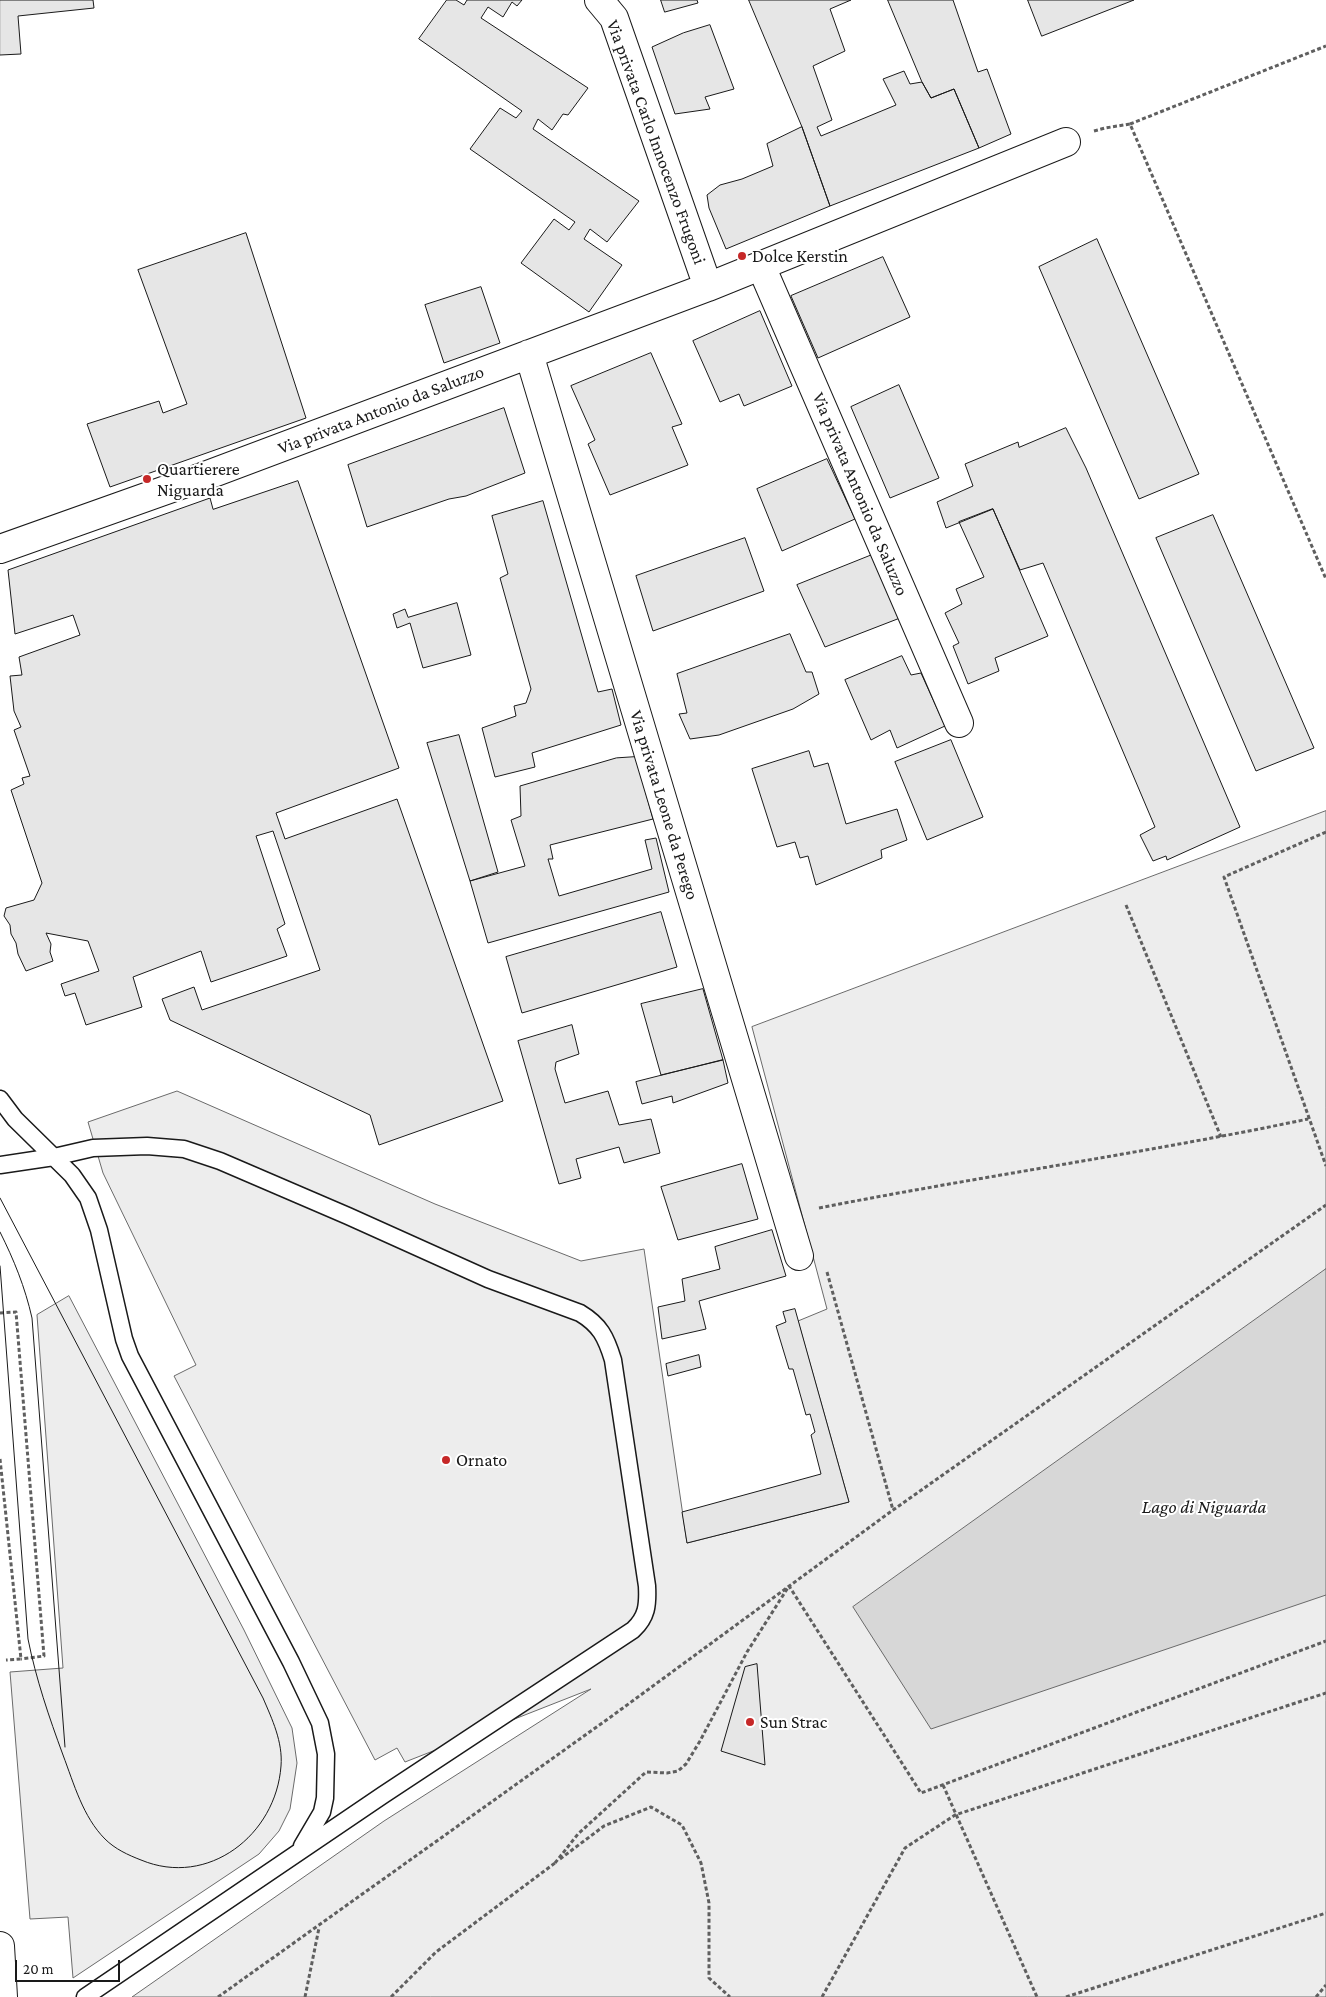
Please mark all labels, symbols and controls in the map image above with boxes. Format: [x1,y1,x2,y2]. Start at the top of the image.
street label: Via privata Carlo Innocenzo Frugoni [602,17,710,267]
place label: Dolce Kerstin [752,245,848,267]
marker: Dolce Kerstin [736,250,748,262]
street label: Via privata Antonio da Saluzzo [275,361,487,459]
street label: Via privata Antonio da Saluzzo [807,389,913,599]
place label: Quartierere Niguarda [157,458,240,500]
marker: Quartierere Niguarda [141,473,153,485]
street label: Via privata Leone da Perego [625,708,703,902]
place label: Ornato [456,1449,507,1471]
marker: Ornato [440,1454,452,1466]
water label: Lago di Niguarda [1142,1496,1266,1518]
place label: Sun Strac [760,1711,827,1733]
marker: Sun Strac [744,1716,756,1728]
scale bar [18,1950,122,1982]
text: 20 m [23,1961,54,1977]

